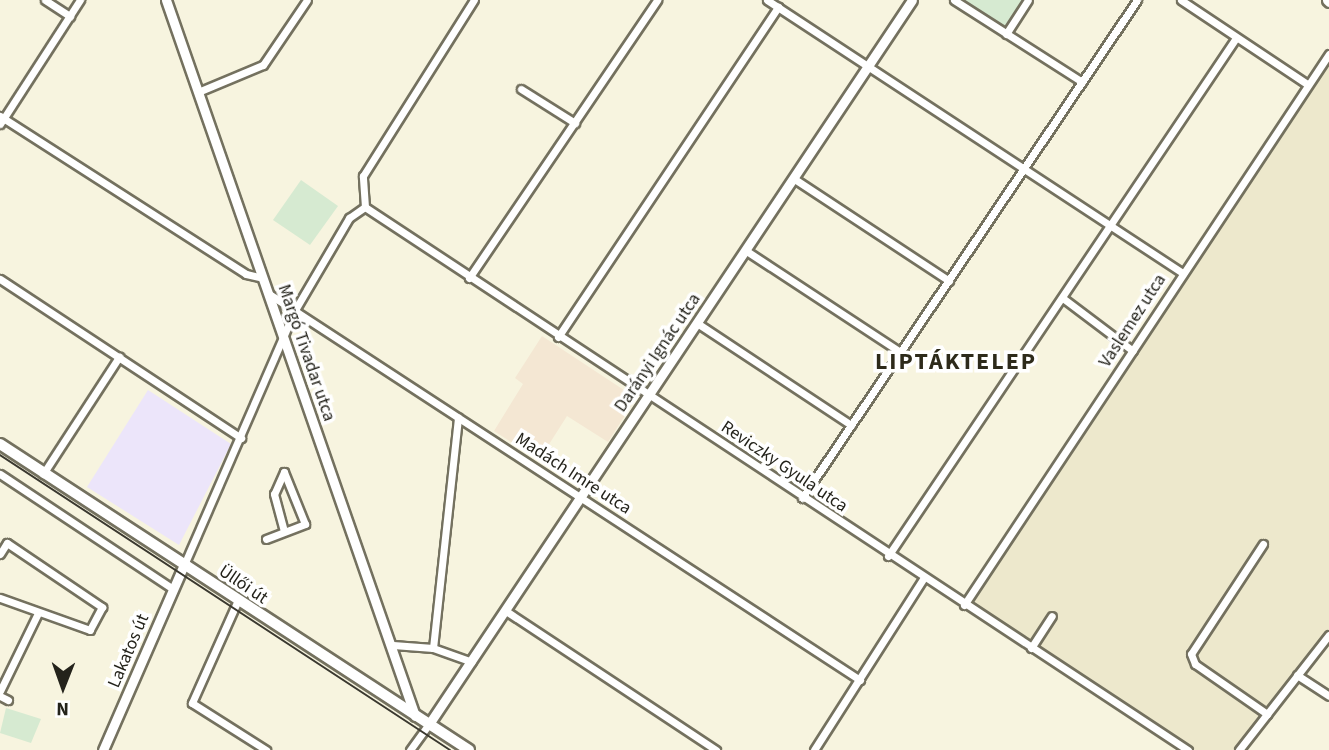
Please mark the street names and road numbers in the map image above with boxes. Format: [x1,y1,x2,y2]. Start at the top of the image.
street label: Vaslemez utca [1095,270,1171,372]
street label: Margó Tivadar utca [272,282,340,424]
street label: Darányi Ignác utca [610,290,706,416]
street label: Reviczky Gyula utca [717,417,851,517]
street label: Madách Imre utca [511,429,635,519]
street label: Üllői út [214,561,272,609]
street label: Lakatos út [104,611,154,691]

